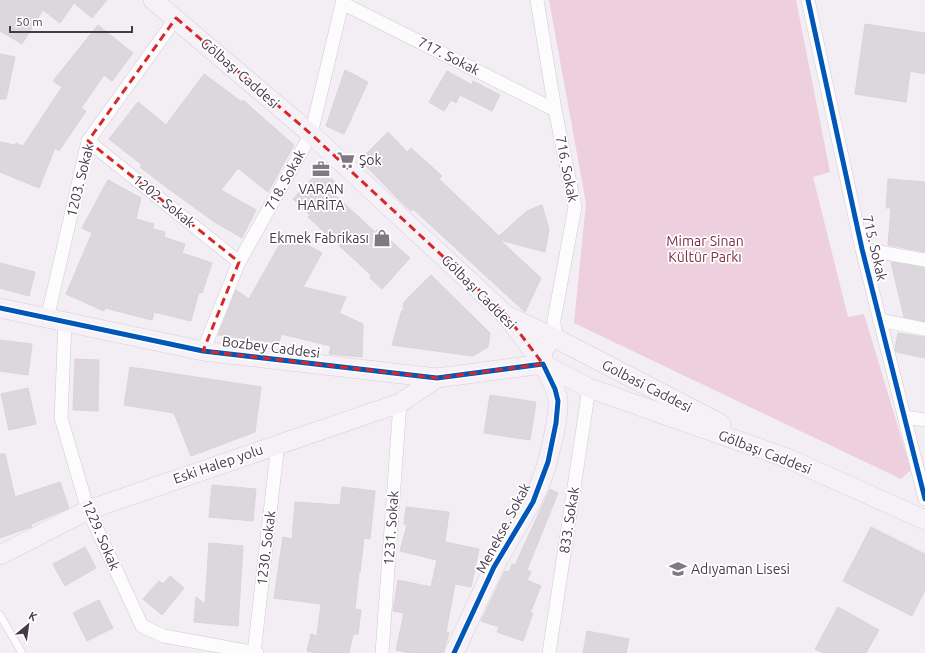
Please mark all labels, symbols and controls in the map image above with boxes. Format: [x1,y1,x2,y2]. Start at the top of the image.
scale bar [10,8,132,34]
text: 50 m [16,15,43,28]
street label: 717. Sokak [415,34,483,78]
street label: Gölbaşı Caddesi [198,35,282,111]
street label: 716. Sokak [553,134,581,204]
street label: 1203. Sokak [63,142,97,218]
street label: 718. Sokak [262,147,308,213]
supermarket icon: Şok [336,150,356,170]
place label: Şok [359,152,382,168]
office icon: VARAN HARİTA [311,159,331,179]
street label: 1202. Sokak [130,171,198,231]
place label: VARAN HARİTA [297,181,345,213]
street label: 715. Sokak [860,213,890,283]
shop icon: Ekmek Fabrikası [372,228,392,248]
place label: Ekmek Fabrikası [269,230,369,246]
park label: Mimar Sinan Kültür Parkı [666,233,744,265]
street label: Gölbaşı Caddesi [438,251,520,333]
street label: Bozbey Caddesi [221,333,321,361]
street label: Golbasi Caddesi [599,356,695,416]
street label: Gölbaşı Caddesi [716,427,814,477]
street label: Eski Halep yolu [171,441,265,487]
street label: Menekse. Sokak [472,480,534,576]
street label: 833. Sokak [556,486,582,554]
street label: 1231. Sokak [380,490,402,566]
street label: 1229. Sokak [79,497,123,573]
street label: 1230. Sokak [253,510,279,586]
school or university icon: Adıyaman Lisesi [668,559,688,579]
place label: Adıyaman Lisesi [691,561,790,577]
north arrow [8,605,48,645]
text: K [27,609,40,624]

